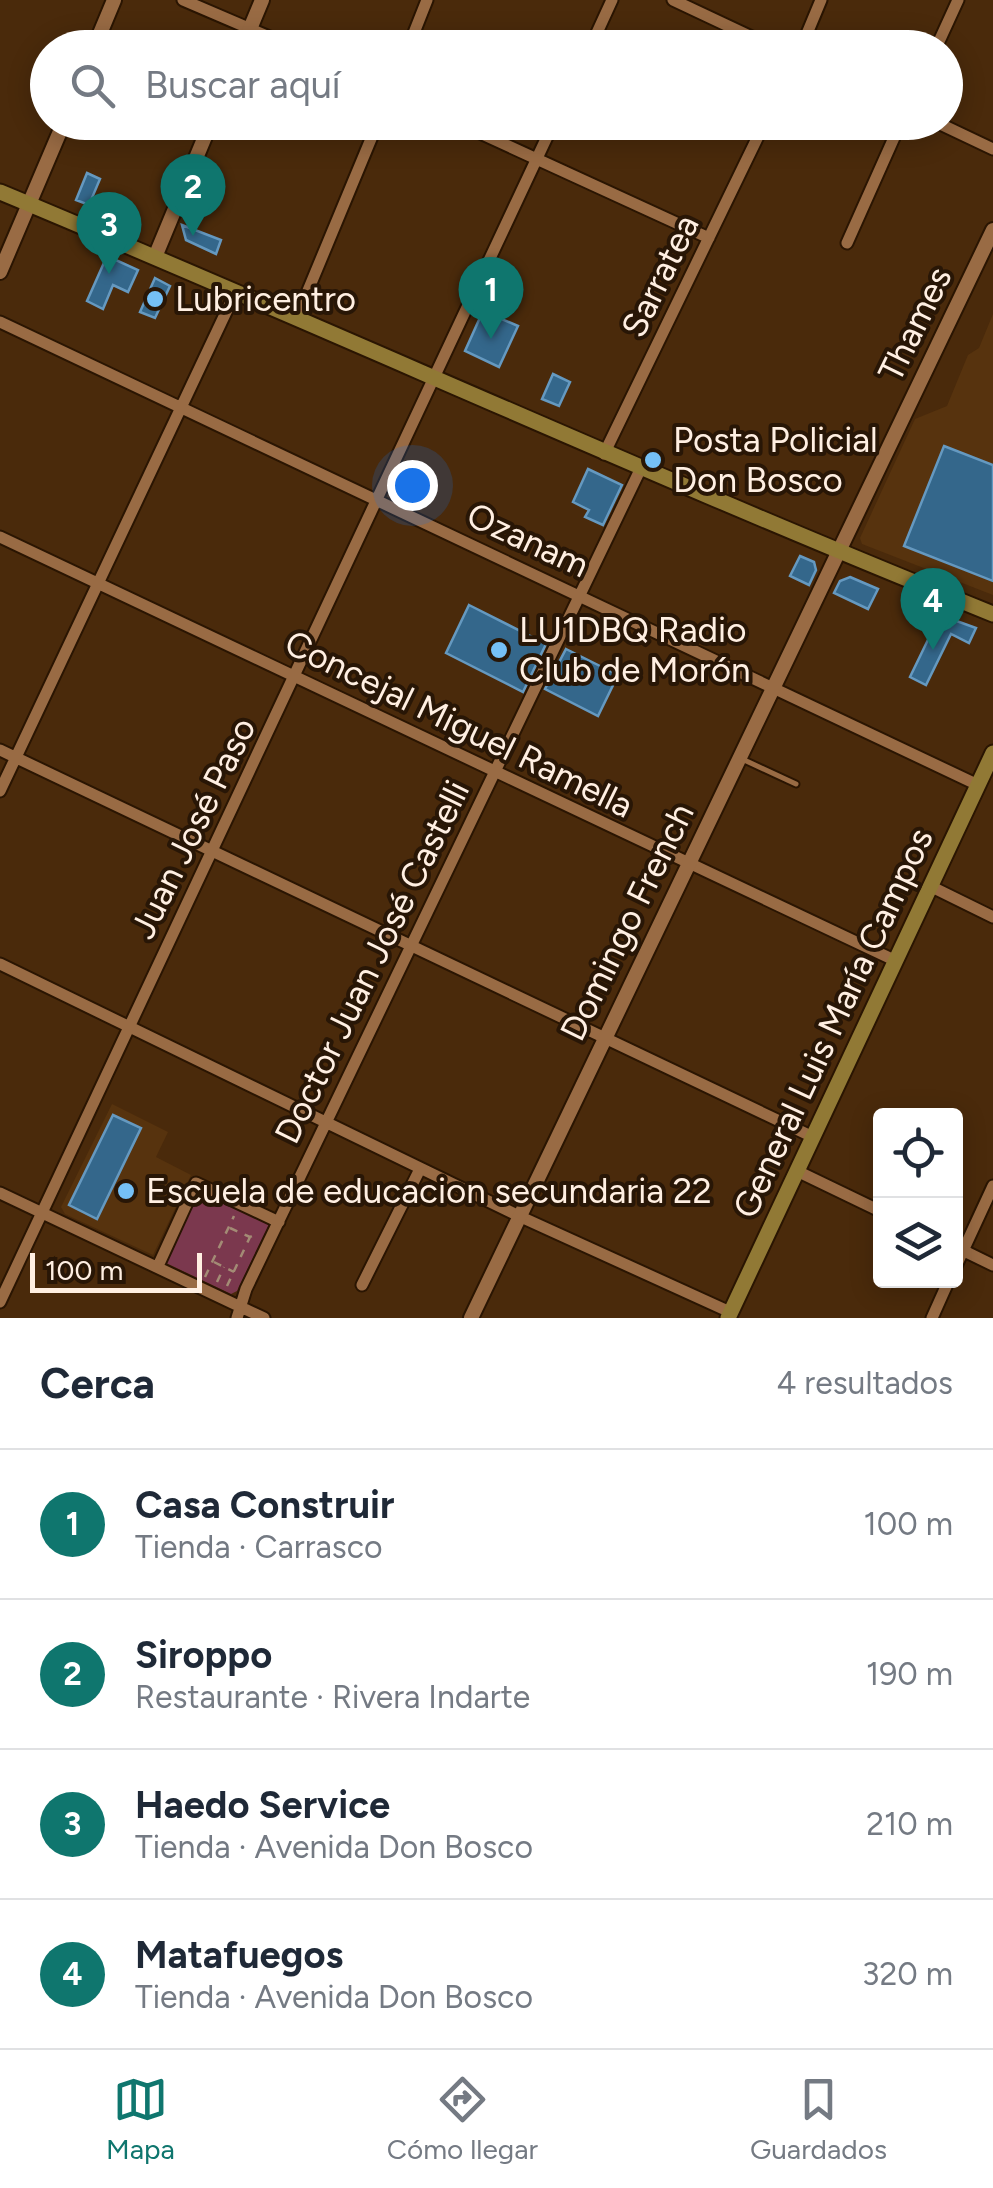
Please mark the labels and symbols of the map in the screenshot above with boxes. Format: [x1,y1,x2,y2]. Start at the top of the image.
pin: 2 [160,154,226,236]
pin: 3 [76,192,142,274]
street label: Sarratea [612,208,708,344]
pin: 1 [458,256,524,339]
street label: Thames [869,260,961,388]
place label: Lubricentro [175,278,356,320]
marker: Lubricentro [144,288,166,310]
place label: Posta Policial Don Bosco [673,419,878,501]
marker: Posta Policial Don Bosco [642,449,664,471]
your location [387,460,438,511]
street label: Ozanam [460,494,596,586]
pin: 4 [900,568,966,650]
place label: LU1DBQ Radio Club de Morón [519,609,750,691]
street label: Concejal Miguel Ramella [278,621,640,827]
marker: LU1DBQ Radio Club de Morón [488,639,510,661]
street label: Juan José Paso [121,711,265,945]
street label: Doctor Juan José Castelli [266,774,478,1150]
street label: Domingo French [551,796,703,1048]
street label: General Luis María Campos [724,821,942,1225]
place label: Escuela de educacion secundaria 22 [146,1170,712,1212]
marker: Escuela de educacion secundaria 22 [115,1180,137,1202]
scale bar [30,1248,202,1292]

